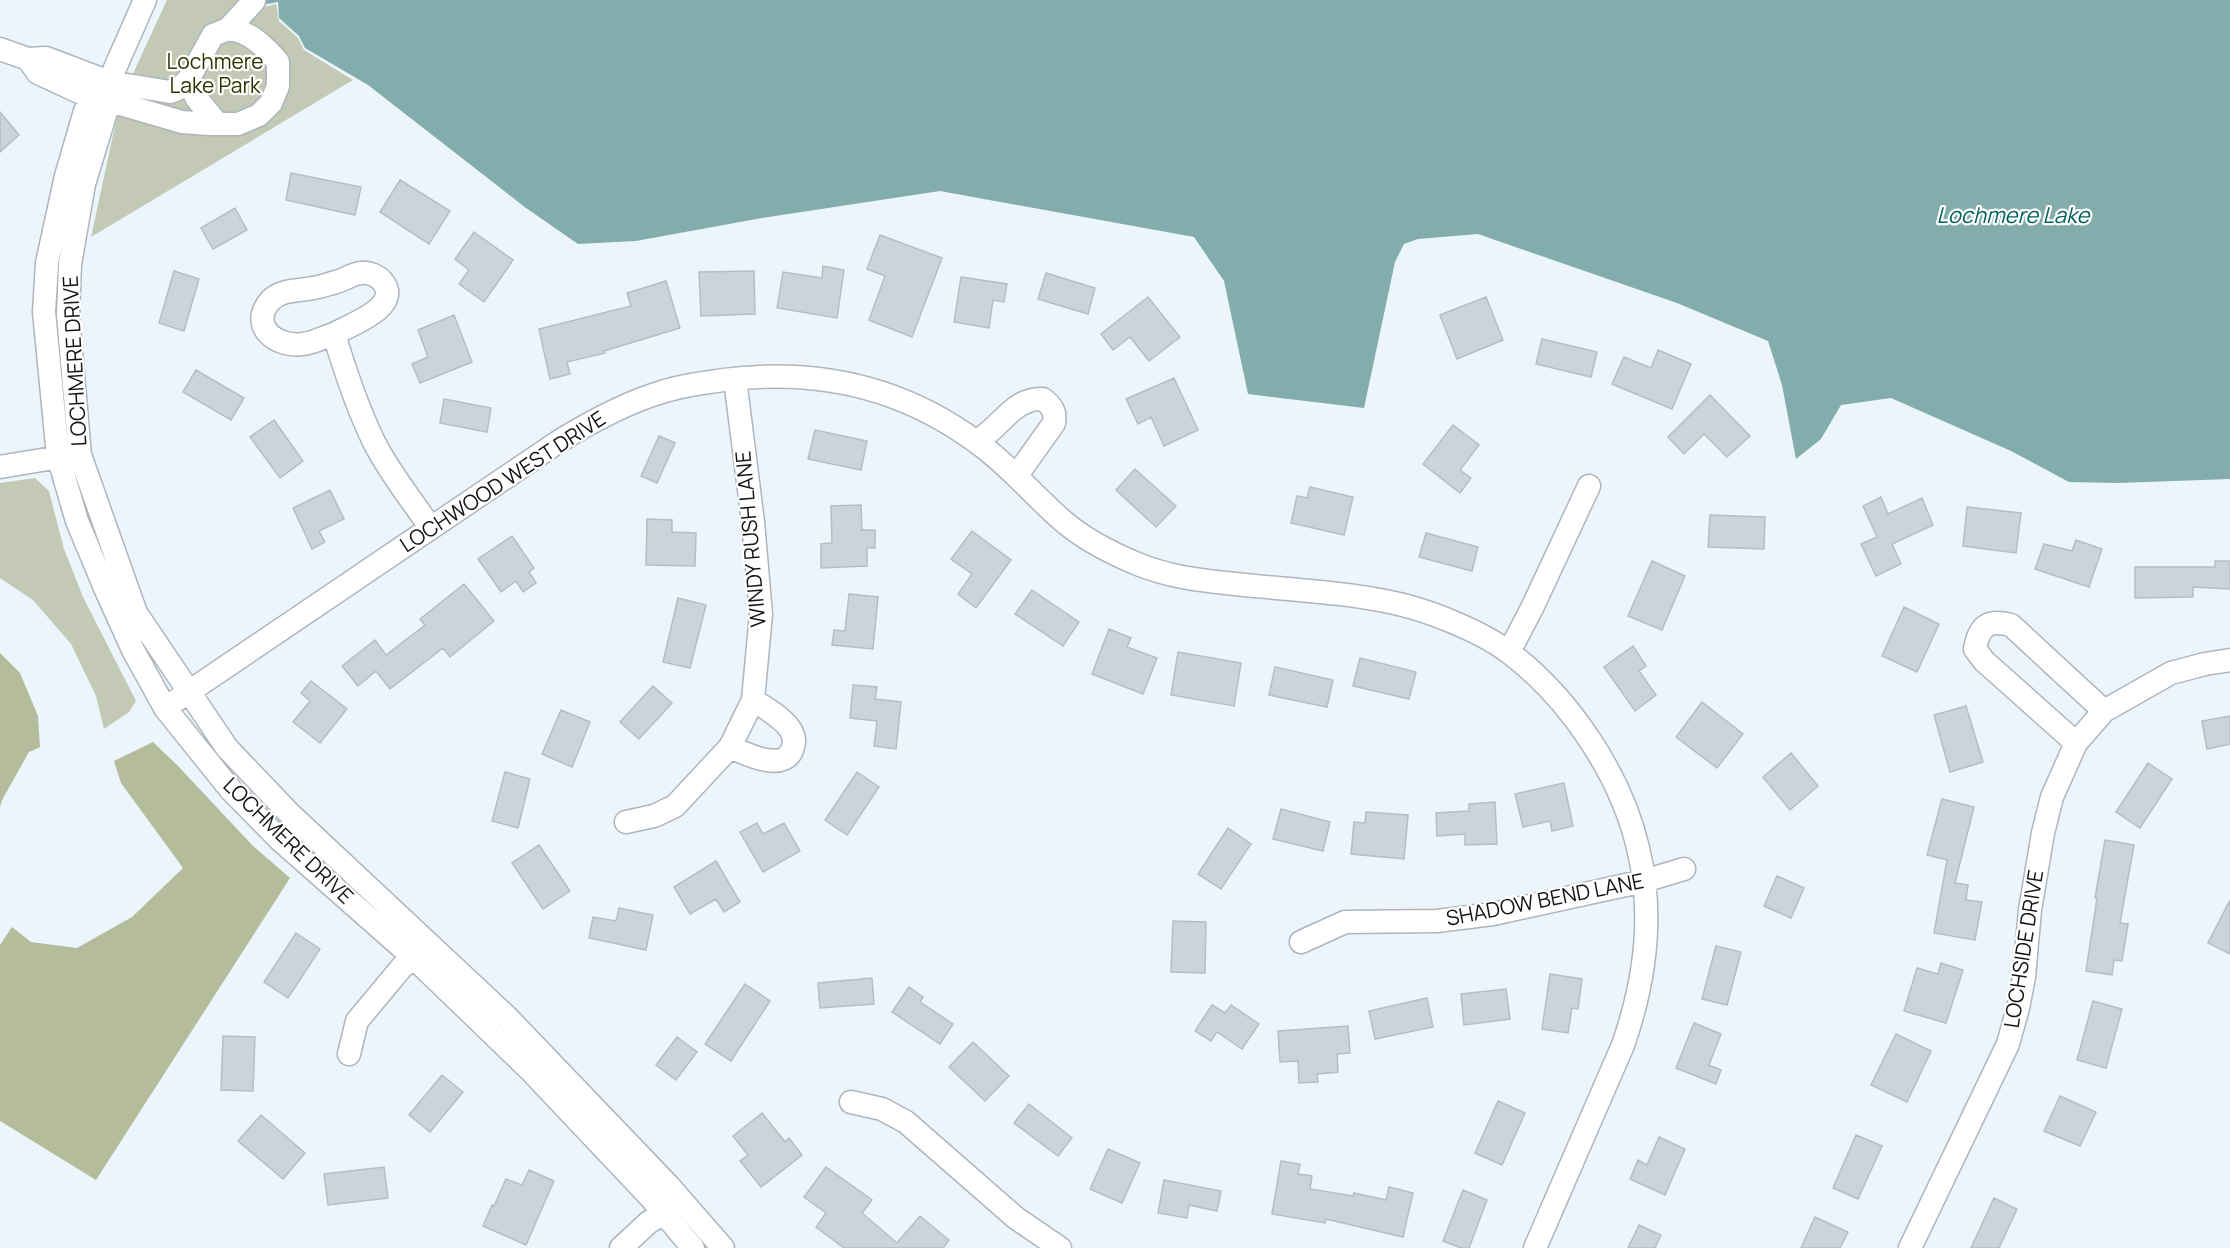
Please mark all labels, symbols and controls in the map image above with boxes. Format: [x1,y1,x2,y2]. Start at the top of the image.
park label: Lochmere Lake Park [167,47,263,99]
water label: Lochmere Lake [1937,200,2091,230]
street label: LOCHMERE DRIVE [56,275,92,447]
street label: LOCHWOOD WEST DRIVE [394,404,611,558]
street label: WINDY RUSH LANE [728,450,772,628]
street label: LOCHMERE DRIVE [218,771,360,910]
street label: SHADOW BEND LANE [1443,866,1646,932]
street label: LOCHSIDE DRIVE [1997,868,2049,1030]

